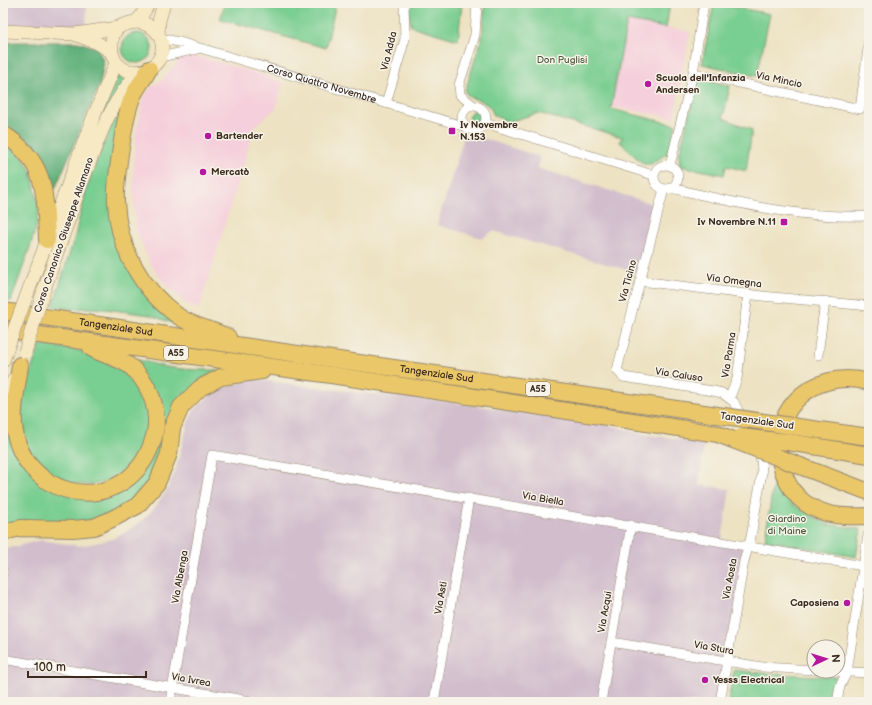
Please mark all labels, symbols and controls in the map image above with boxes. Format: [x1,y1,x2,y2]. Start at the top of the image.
street label: Via Adda [378,30,400,72]
park label: Don Puglisi [537,54,587,66]
street label: Corso Quattro Novembre [265,62,378,106]
street label: Via Mincio [755,69,803,91]
place label: Scuola dell'Infanzia Andersen [655,72,746,96]
marker: Scuola dell'Infanzia Andersen [643,79,653,89]
place label: Iv Novembre N.153 [460,119,518,143]
marker: Iv Novembre N.153 [447,126,457,136]
place label: Bartender [216,130,264,142]
marker: Bartender [203,131,213,141]
street label: Corso Canonico Giuseppe Allamano [32,155,96,314]
place label: Mercatò [211,166,250,178]
marker: Mercatò [198,167,208,177]
place label: Iv Novembre N.11 [697,216,776,228]
marker: Iv Novembre N.11 [779,217,789,227]
street label: Via Ticino [617,258,640,304]
street label: Via Omegna [706,272,763,290]
street label: Tangenziale Sud [78,316,154,339]
street label: Via Parma [719,331,739,379]
road number: A55 [164,346,188,360]
street label: Tangenziale Sud [399,363,474,385]
street label: Via Caluso [654,365,704,385]
road number: A55 [526,382,550,396]
street label: Tangenziale Sud [719,410,795,432]
street label: Via Biella [521,489,565,509]
park label: Giardino di Maine [768,513,807,537]
street label: Via Albenga [169,549,191,605]
street label: Via Aosta [720,557,740,601]
street label: Via Asti [432,581,450,615]
street label: Via Acqui [595,590,615,634]
place label: Caposiena [790,597,839,609]
marker: Caposiena [842,598,852,608]
street label: Via Stura [693,639,735,657]
north arrow [806,639,846,679]
scale bar [28,653,146,679]
text: N [829,654,842,663]
text: 100 m [34,660,66,675]
street label: Via Ivrea [170,671,212,689]
place label: Yesss Electrical [713,674,784,686]
marker: Yesss Electrical [700,675,710,685]

